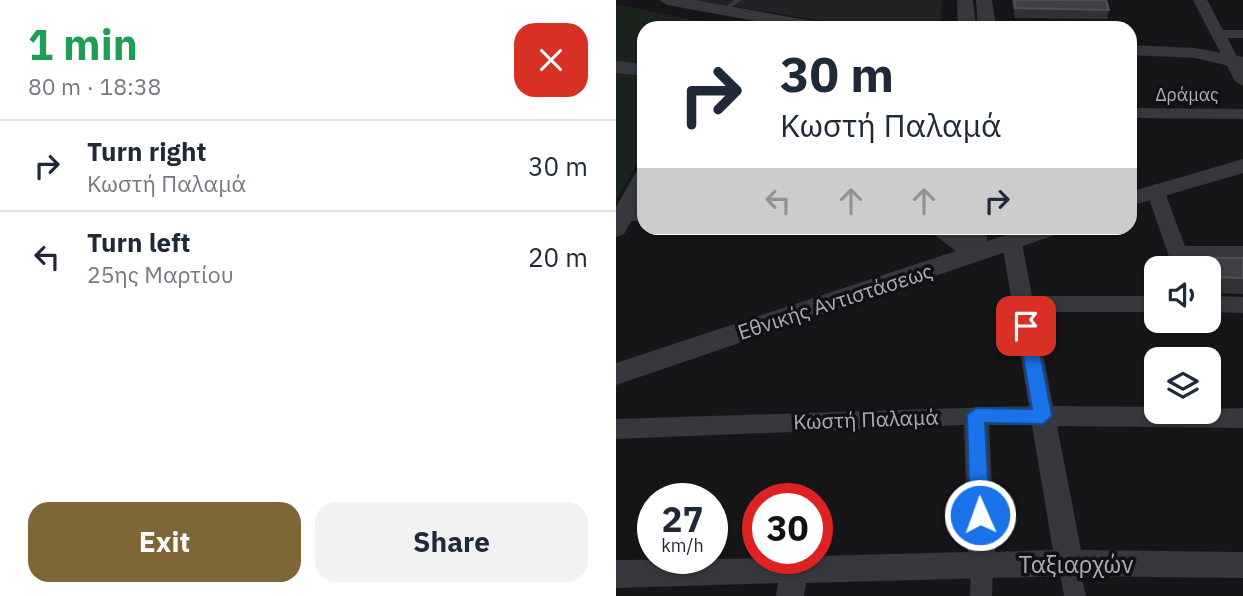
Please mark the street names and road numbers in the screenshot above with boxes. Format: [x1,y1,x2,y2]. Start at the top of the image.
street label: Δράμας [1155,83,1219,106]
street label: Εθνικής Αντιστάσεως [734,256,936,346]
street label: Κωστή Παλαμά [793,402,939,436]
street label: Ταξιαρχών [1018,548,1134,580]

